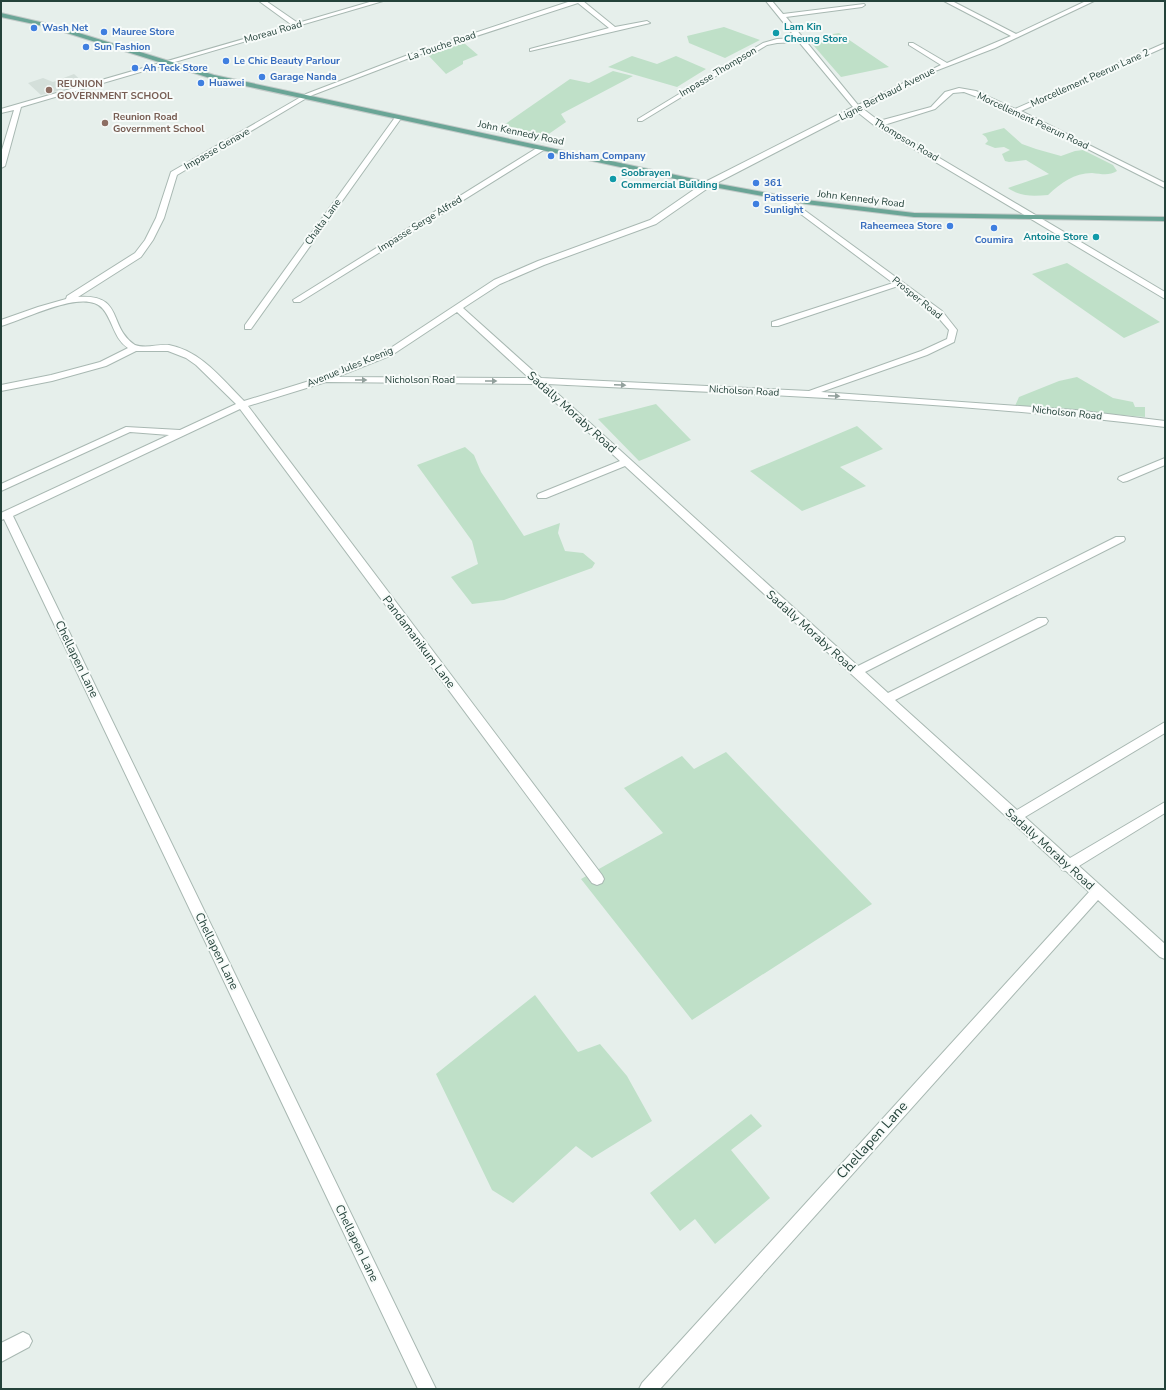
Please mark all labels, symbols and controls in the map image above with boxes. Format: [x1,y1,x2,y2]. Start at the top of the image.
street label: Moreau Road [242,17,304,47]
place label: Lam Kin Cheung Store [784,20,848,46]
place label: Wash Net [42,21,88,35]
marker: Wash Net [29,23,39,33]
place label: Mauree Store [112,25,175,39]
marker: Mauree Store [99,27,109,37]
street label: La Touche Road [406,28,478,64]
marker: Lam Kin Cheung Store [771,28,781,38]
place label: Sun Fashion [94,40,151,54]
marker: Sun Fashion [81,42,91,52]
street label: Impasse Thompson [677,43,759,101]
street label: Morcellement Peerun Lane 2 [1028,45,1152,111]
place label: Le Chic Beauty Parlour [234,54,340,68]
marker: Le Chic Beauty Parlour [221,56,231,66]
place label: Ah Teck Store [143,61,208,75]
marker: Ah Teck Store [130,63,140,73]
street label: Ligne Berthaud Avenue [837,64,937,124]
place label: Garage Nanda [270,70,337,84]
marker: Garage Nanda [257,72,267,82]
place label: Huawei [209,76,244,90]
place label: REUNION GOVERNMENT SCHOOL [57,77,173,103]
marker: Huawei [196,78,206,88]
marker: REUNION GOVERNMENT SCHOOL [44,85,54,95]
street label: Morcellement Peerun Road [975,89,1091,153]
place label: Reunion Road Government School [113,110,205,136]
street label: Thompson Road [871,115,941,165]
street label: John Kennedy Road [476,117,565,149]
marker: Reunion Road Government School [100,118,110,128]
street label: Impasse Genave [182,125,252,173]
place label: Bhisham Company [559,149,646,163]
marker: Bhisham Company [546,151,556,161]
place label: Soobrayen Commercial Building [621,166,717,192]
marker: Soobrayen Commercial Building [608,174,618,184]
place label: 361 [764,176,782,190]
marker: 361 [751,178,761,188]
street label: John Kennedy Road [816,187,906,211]
place label: Patisserie Sunlight [764,191,810,217]
street label: Impasse Serge Alfred [375,192,465,256]
street label: Chalta Lane [302,196,344,248]
marker: Patisserie Sunlight [751,199,761,209]
place label: Raheemeea Store [860,219,943,233]
marker: Raheemeea Store [945,221,955,231]
marker: Coumira [989,223,999,233]
place label: Antoine Store [1024,230,1089,244]
marker: Antoine Store [1091,232,1101,242]
place label: Coumira [975,233,1013,247]
street label: Prosper Road [889,273,945,323]
street label: Avenue Jules Koenig [305,343,395,391]
street label: Sadally Moraby Road [524,368,620,456]
street label: Nicholson Road [385,373,455,387]
one-way arrow [355,377,368,383]
one-way arrow [485,378,498,384]
one-way arrow [614,382,626,389]
street label: Nicholson Road [708,382,780,400]
one-way arrow [828,392,840,399]
street label: Nicholson Road [1031,402,1103,424]
street label: Sadally Moraby Road [763,587,859,675]
street label: Pandamanikum Lane [379,592,459,692]
street label: Chellapen Lane [51,618,103,700]
street label: Sadally Moraby Road [1002,805,1098,893]
street label: Chellapen Lane [191,910,243,992]
street label: Chellapen Lane [832,1097,912,1183]
street label: Chellapen Lane [331,1202,383,1284]

